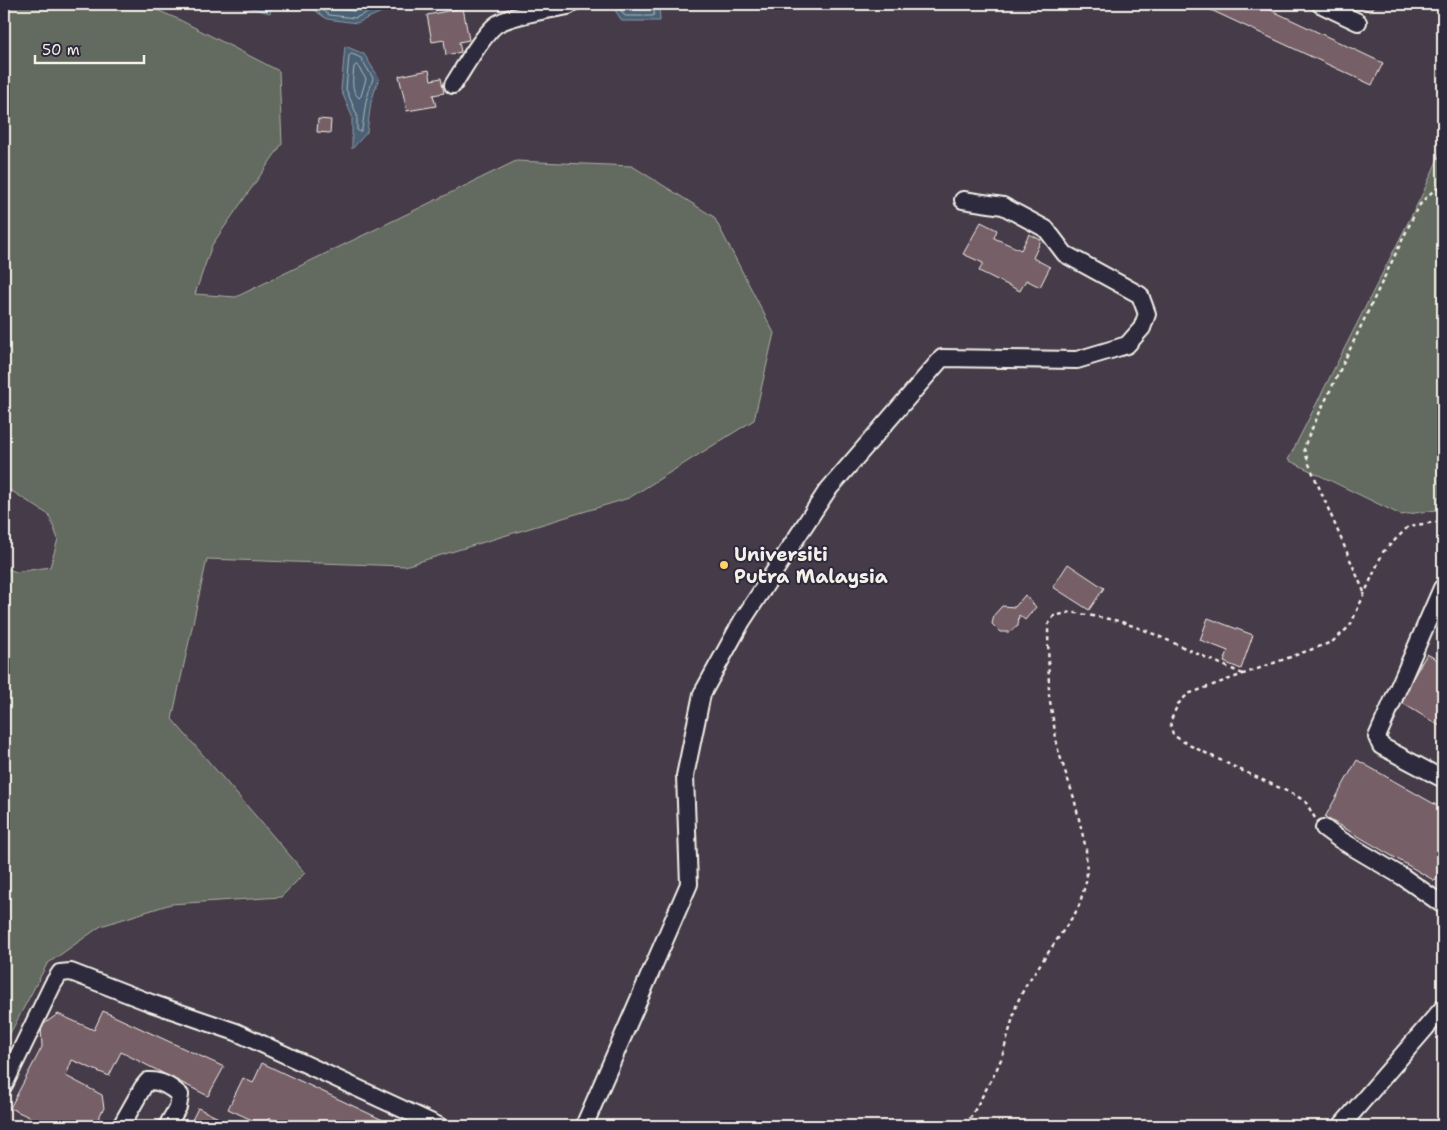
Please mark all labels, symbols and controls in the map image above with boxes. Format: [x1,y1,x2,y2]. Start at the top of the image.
scale bar [35,32,144,64]
text: 50 m [42,40,80,60]
place label: Universiti Putra Malaysia [734,542,888,589]
marker: Universiti Putra Malaysia [718,559,730,571]

